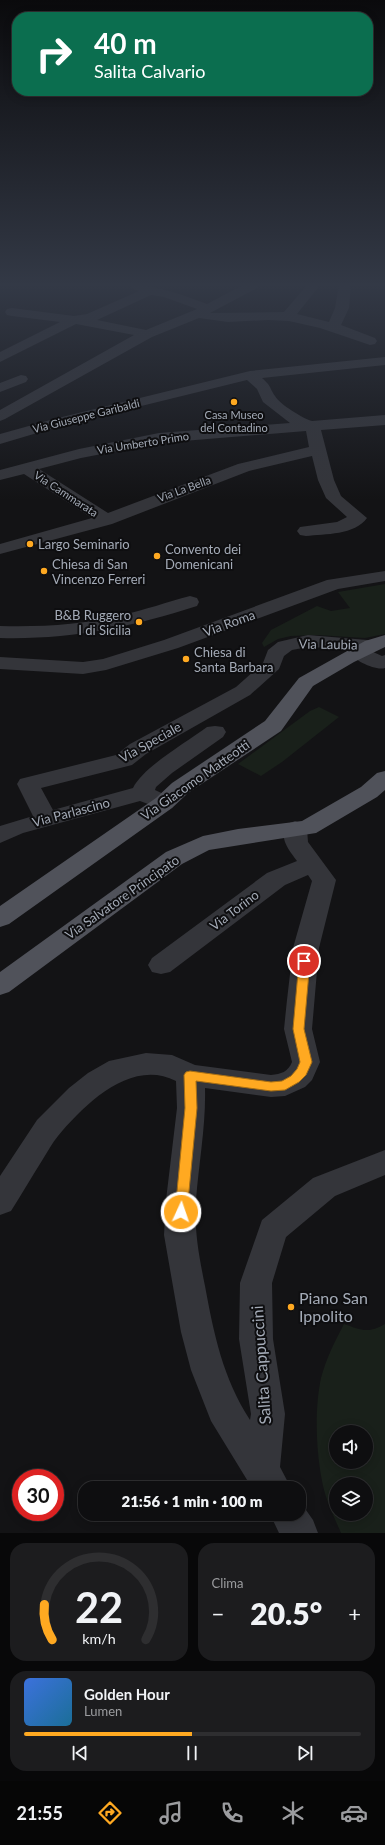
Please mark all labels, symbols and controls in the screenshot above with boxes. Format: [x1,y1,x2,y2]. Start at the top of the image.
text: 40 m [94,26,157,60]
icon: right [28,28,80,80]
text: Salita Calvario [94,60,206,82]
street label: Via Giuseppe Garibaldi [31,396,141,435]
marker: Casa Museo del Contadino [229,397,239,407]
place label: Casa Museo del Contadino [200,408,268,434]
street label: Via Umberto Primo [96,429,190,456]
street label: Via Cammarata [32,468,101,519]
street label: Via La Bella [155,473,212,504]
place label: Largo Seminario [38,536,130,552]
marker: Largo Seminario [25,539,35,549]
place label: Convento dei Domenicani [165,541,241,572]
marker: Convento dei Domenicani [152,551,162,561]
place label: Chiesa di San Vincenzo Ferreri [52,556,145,587]
marker: Chiesa di San Vincenzo Ferreri [39,566,49,576]
street label: Via Roma [201,606,257,640]
place label: B&B Ruggero I di Sicilia [54,607,131,638]
marker: B&B Ruggero I di Sicilia [134,617,144,627]
street label: Via Laubia [298,635,358,653]
place label: Chiesa di Santa Barbara [194,644,273,675]
marker: Chiesa di Santa Barbara [181,654,191,664]
street label: Via Speciale [116,718,184,766]
street label: Via Giacomo Matteotti [138,736,252,824]
street label: Via Parlascino [30,794,112,830]
street label: Via Salvatore Principato [62,852,182,942]
street label: Via Torino [206,886,262,934]
pin [287,944,321,978]
icon: arrive [293,950,315,972]
position arrow [160,1191,202,1233]
place label: Piano San Ippolito [299,1288,368,1325]
marker: Piano San Ippolito [286,1302,296,1312]
street label: Salita Cappuccini [247,1305,274,1425]
map controls [329,1425,373,1521]
button: sound [329,1425,373,1469]
speed limit sign: 30 [12,1469,64,1521]
button: layers [329,1477,373,1521]
text: 21:56 · 1 min · 100 m [121,1492,263,1510]
text: Clima [212,1575,244,1591]
text: 22 [75,1582,123,1632]
text: 20.5° [250,1595,322,1631]
text: − [212,1600,224,1627]
text: + [348,1600,361,1627]
text: km/h [82,1630,115,1647]
text: Golden Hour [84,1685,170,1703]
text: Lumen [84,1703,122,1719]
icon: previous [69,1742,91,1764]
icon: pause [181,1742,203,1764]
icon: next [294,1742,316,1764]
icon: directions [96,1799,124,1827]
icon: music [157,1799,185,1827]
icon: phone [218,1799,246,1827]
icon: climate [279,1799,307,1827]
icon: car [340,1799,368,1827]
text: 21:55 [17,1802,63,1824]

